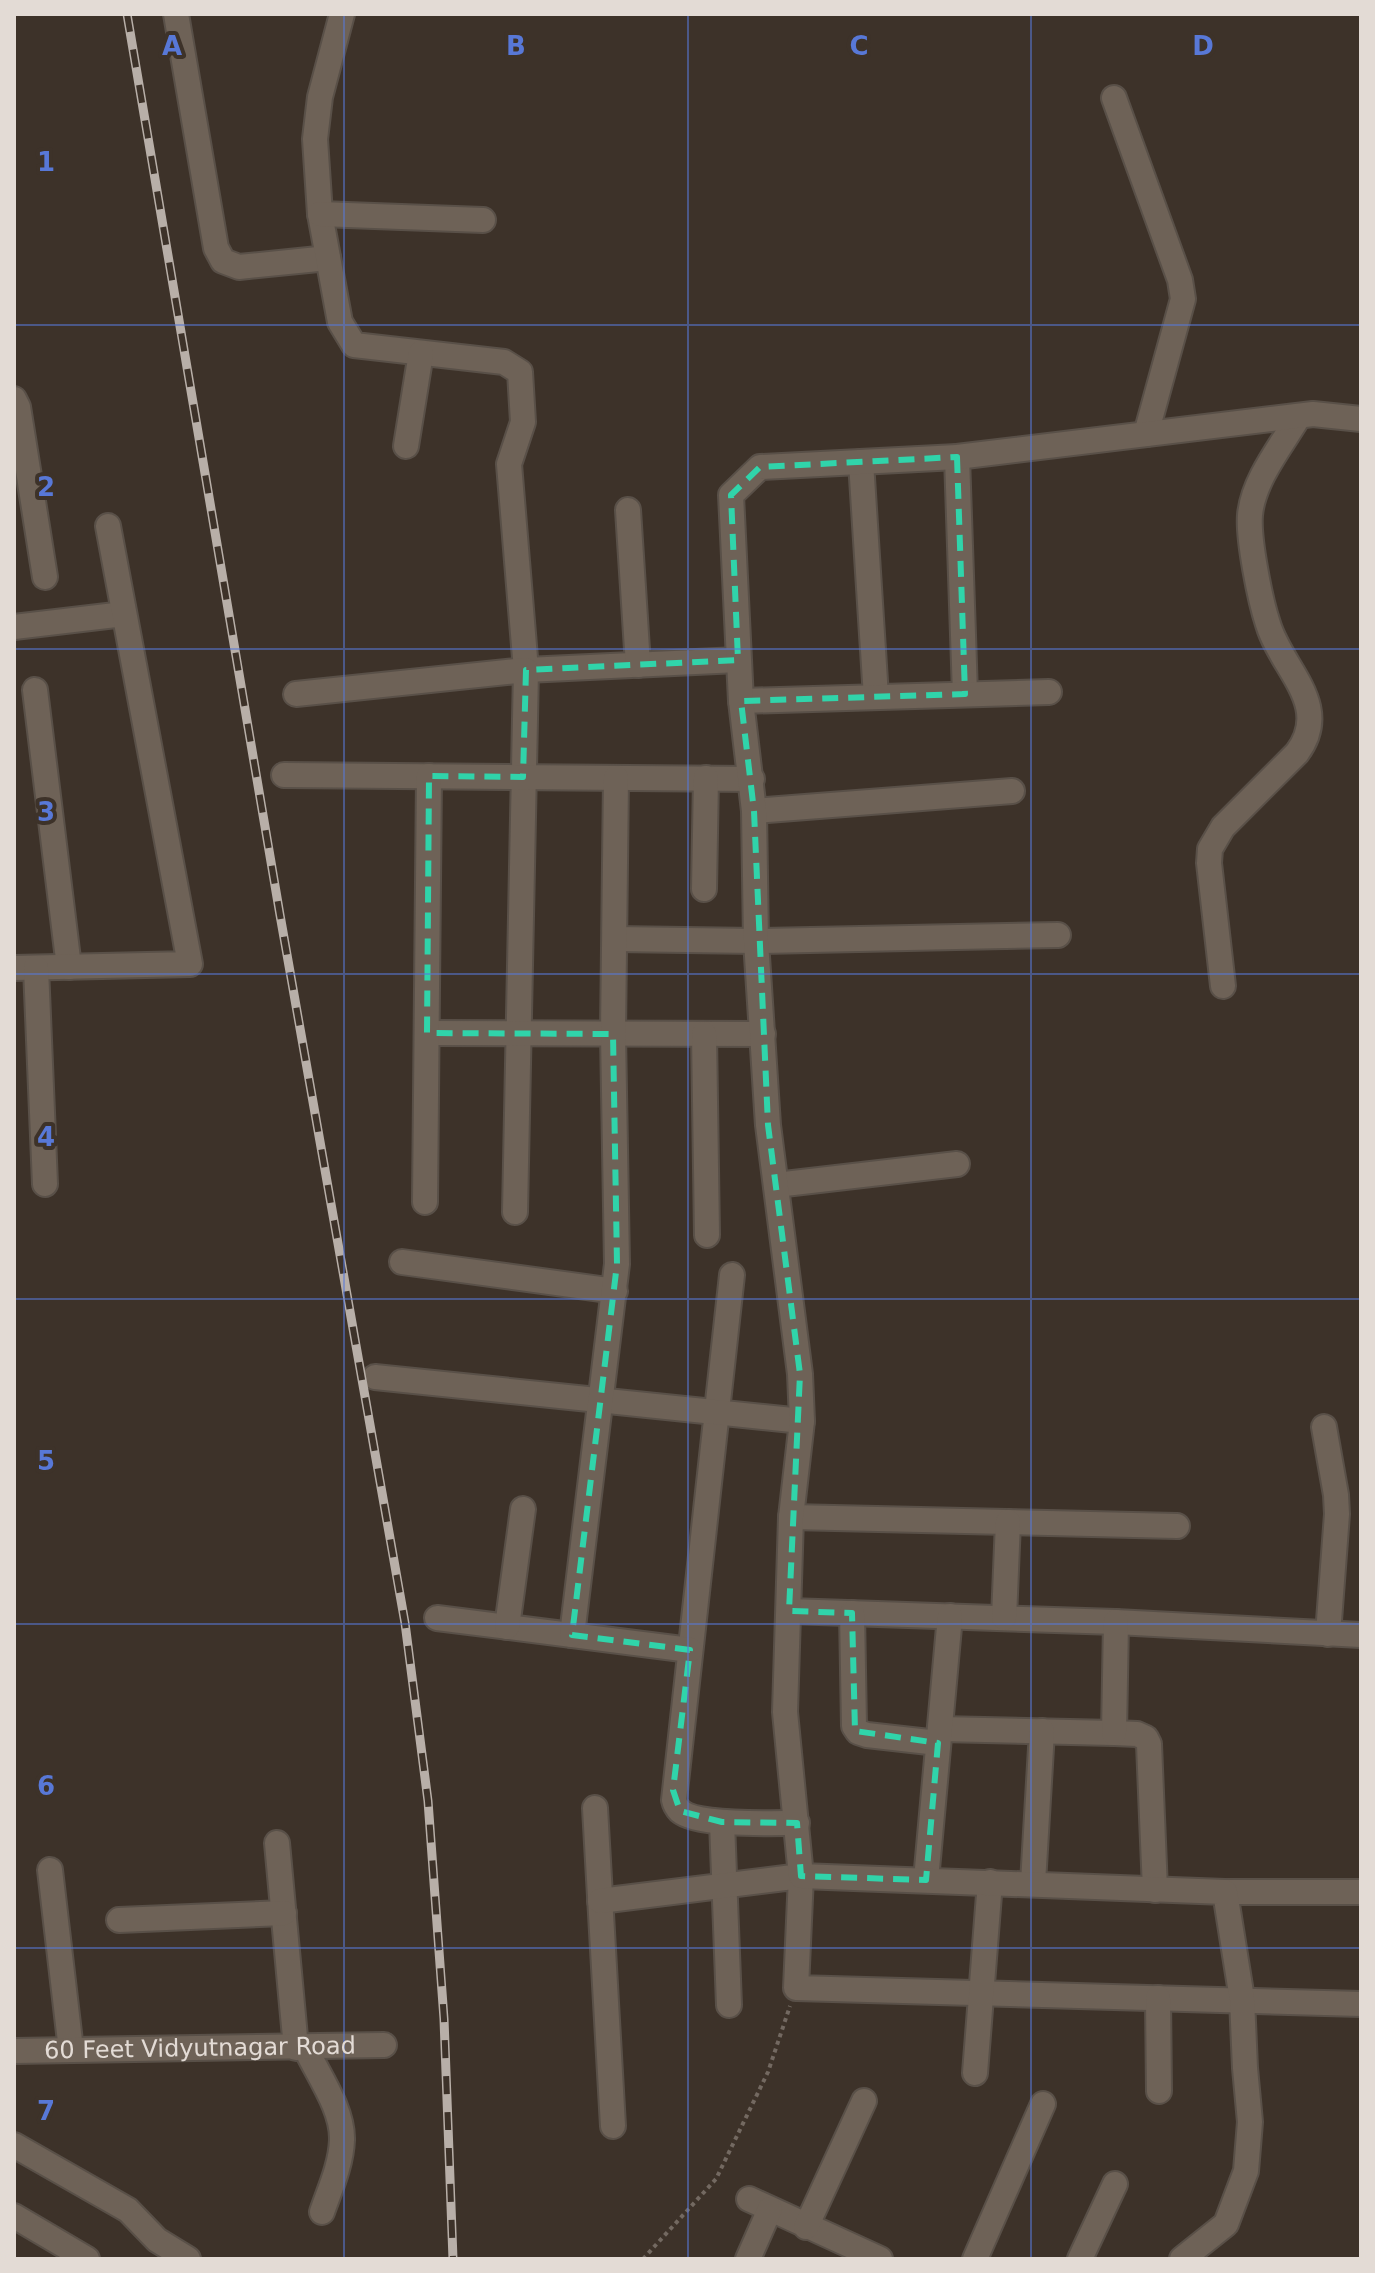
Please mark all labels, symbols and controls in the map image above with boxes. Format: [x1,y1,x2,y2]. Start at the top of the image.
text: A [162,31,182,61]
text: B [506,31,526,61]
text: C [849,31,869,61]
text: D [1192,31,1214,61]
text: 1 [37,147,55,177]
text: 2 [37,472,55,502]
text: 3 [37,797,55,827]
text: 4 [37,1122,55,1152]
text: 5 [37,1446,55,1476]
text: 6 [37,1771,55,1801]
street label: 60 Feet Vidyutnagar Road [44,2031,356,2065]
text: 7 [37,2096,55,2126]

